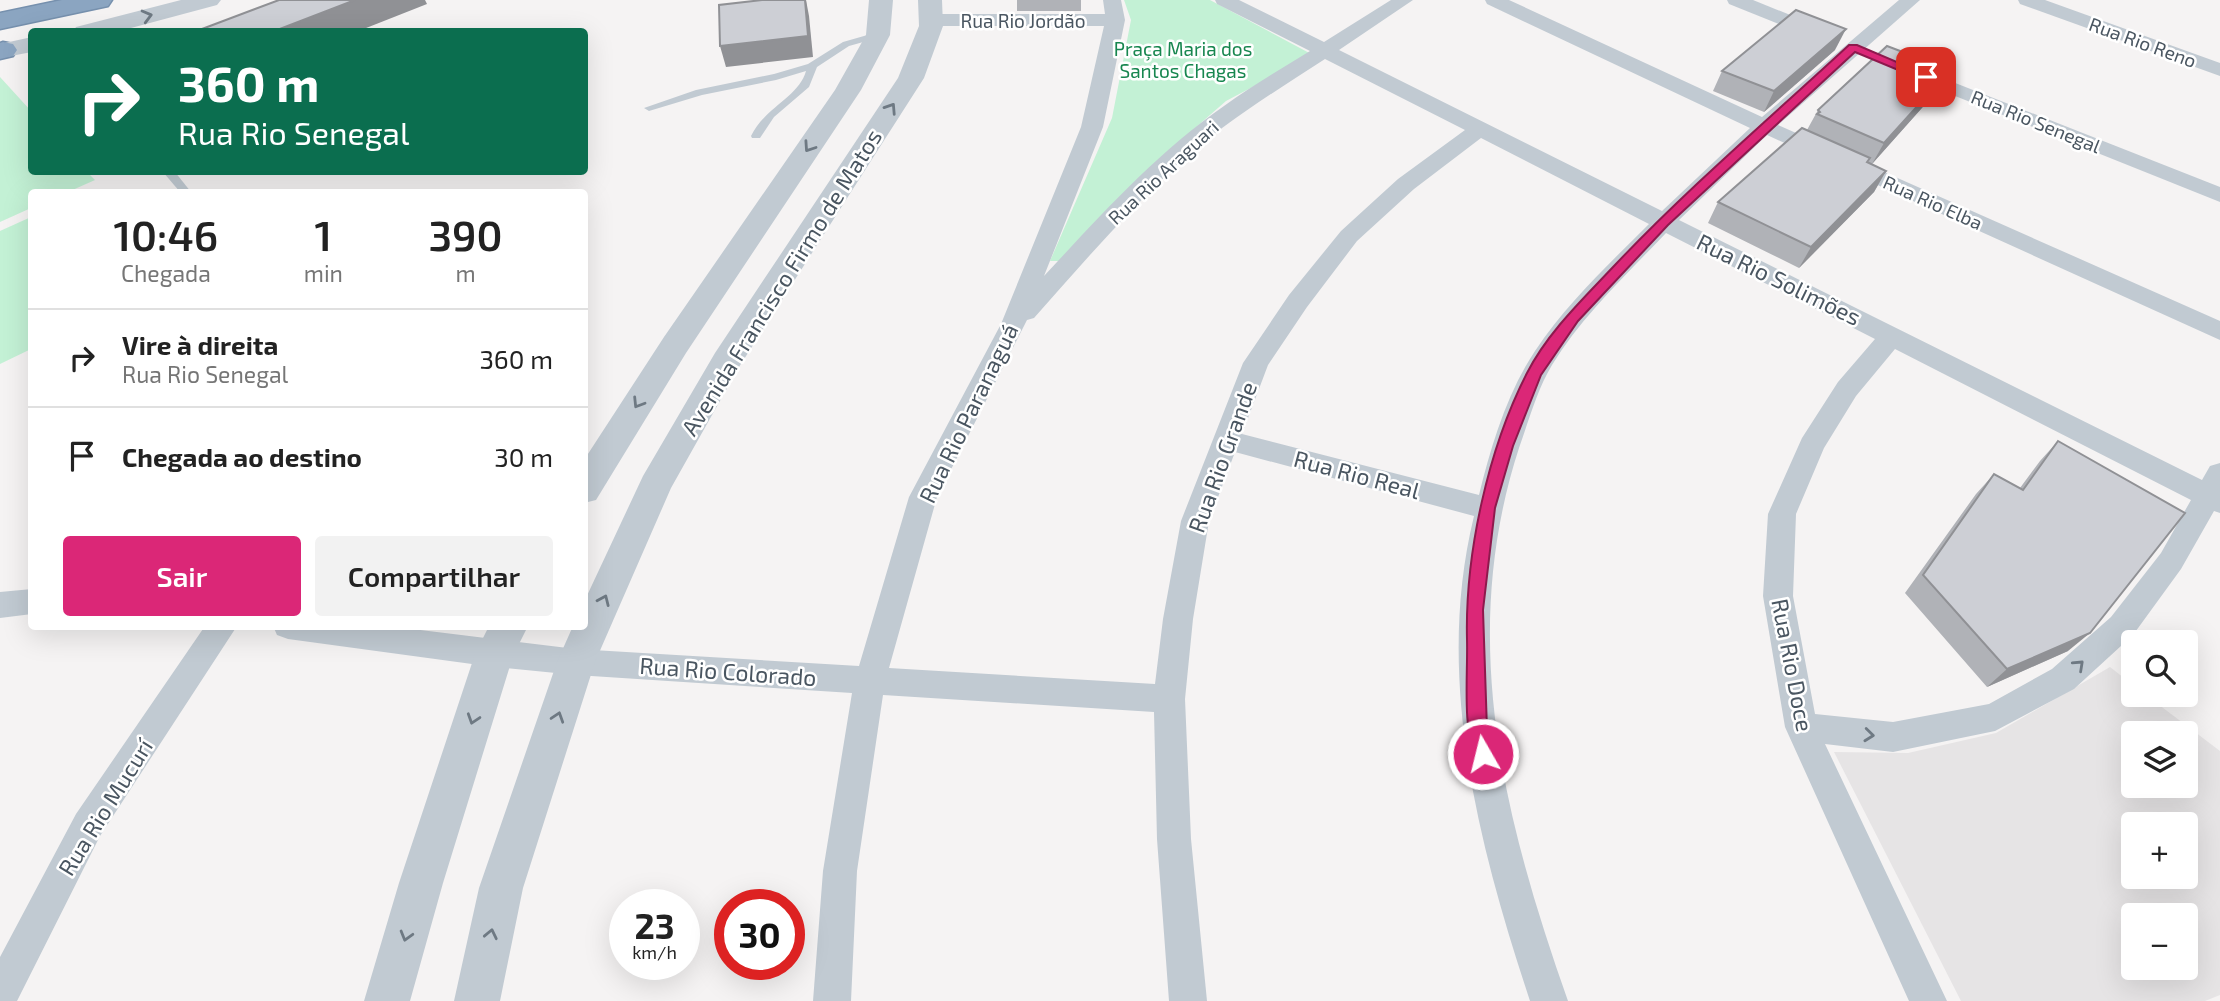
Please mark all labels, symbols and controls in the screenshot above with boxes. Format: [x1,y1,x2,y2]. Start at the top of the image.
street label: Rua Rio Jordão [960,9,1086,32]
one-way arrow [141,10,153,24]
street label: Rua Rio Reno [2086,12,2200,72]
park label: Praça Maria dos Santos Chagas [1114,37,1252,82]
pin [1896,47,1956,107]
text: 360 m [178,53,319,112]
icon: right [63,56,154,147]
icon: arrive [1907,58,1945,96]
street label: Rua Rio Senegal [1968,85,2104,158]
one-way arrow [883,102,896,115]
text: Rua Rio Senegal [178,113,409,151]
street label: Rua Rio Araguari [1103,115,1223,229]
street label: Avenida Francisco Firmo de Matos [675,124,887,440]
one-way arrow [804,139,817,152]
street label: Rua Rio Elba [1880,170,1986,234]
text: 10:46 [113,209,218,259]
text: 1 [315,209,332,259]
text: 390 [428,209,503,259]
street label: Rua Rio Solimões [1692,227,1866,331]
text: Chegada [121,259,211,287]
text: min [304,259,343,287]
text: m [455,259,476,287]
street label: Rua Rio Paranaguá [913,319,1023,507]
text: Vire à direita [122,329,278,360]
icon: right [63,339,101,377]
text: 360 m [479,343,553,374]
text: Rua Rio Senegal [122,360,288,388]
street label: Rua Rio Grande [1182,378,1262,536]
one-way arrow [634,395,647,408]
icon: arrive [63,437,101,475]
text: Chegada ao destino [122,441,362,472]
text: 30 m [494,441,553,472]
street label: Rua Rio Real [1291,444,1423,504]
button: Sair [63,536,301,616]
button: Compartilhar [315,536,553,616]
one-way arrow [596,595,610,607]
street label: Rua Rio Doce [1766,596,1820,734]
map controls [2121,630,2198,980]
button: search [2121,630,2198,707]
street label: Rua Rio Colorado [639,651,817,691]
one-way arrow [2071,661,2084,673]
one-way arrow [550,711,564,724]
one-way arrow [467,713,482,725]
position arrow [1446,717,1520,791]
button: layers [2121,721,2198,798]
one-way arrow [1863,727,1875,742]
street label: Rua Rio Mucurí [52,732,159,880]
button: + [2121,812,2198,889]
speed limit sign: 30 [714,889,805,980]
button: − [2121,903,2198,980]
text: 23 [634,904,675,946]
one-way arrow [482,928,497,940]
one-way arrow [399,930,414,942]
text: km/h [632,941,677,963]

